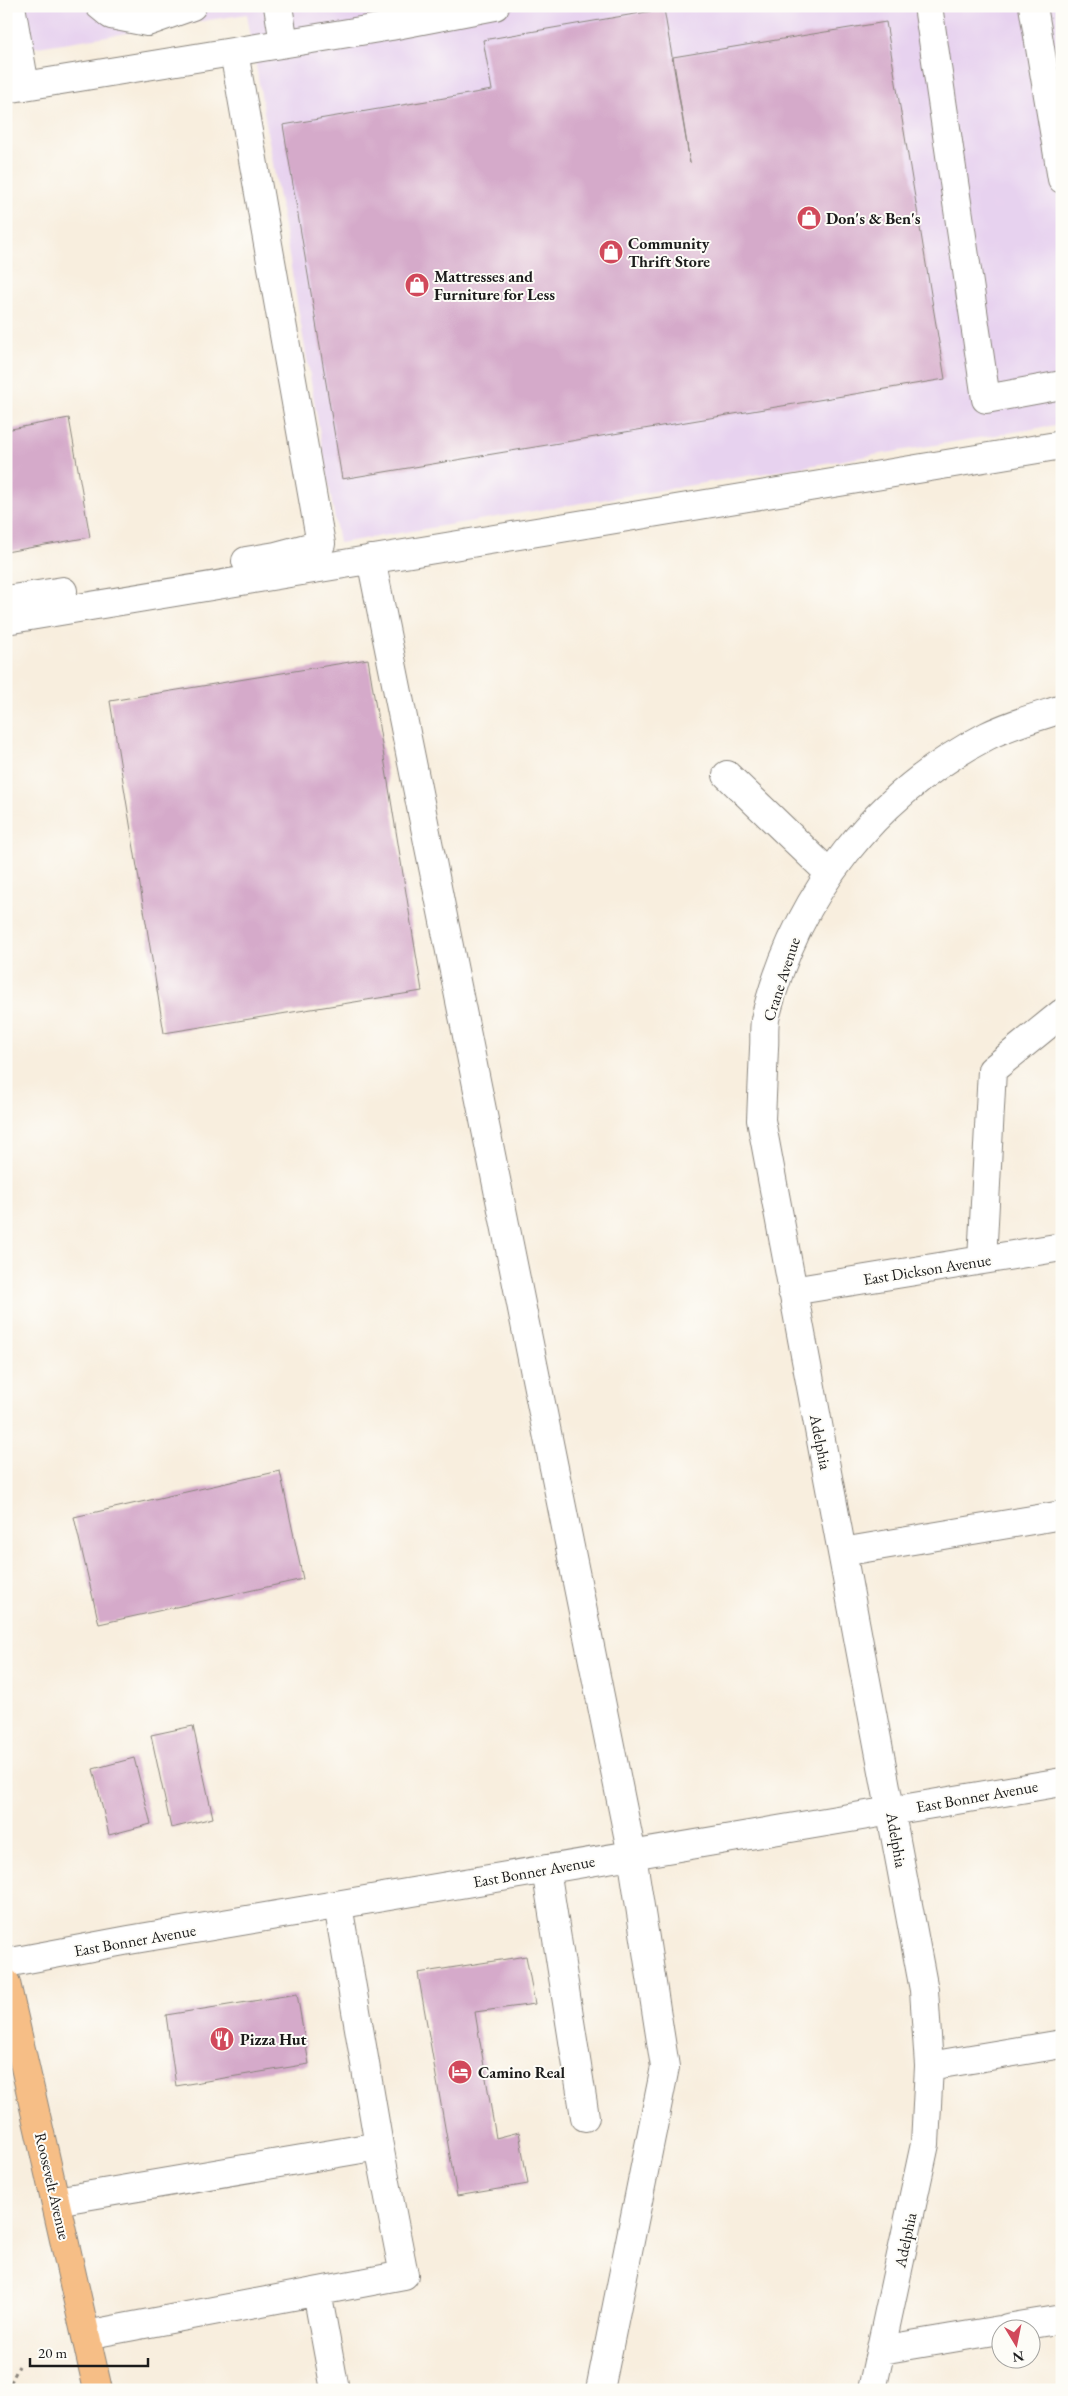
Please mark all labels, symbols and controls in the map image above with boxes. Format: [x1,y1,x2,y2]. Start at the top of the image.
shop icon: Don's & Ben's [796,205,822,231]
place label: Don's & Ben's [826,208,921,229]
place label: Community Thrift Store [628,233,710,272]
shop icon: Community Thrift Store [598,239,624,265]
place label: Mattresses and Furniture for Less [434,266,555,305]
shop icon: Mattresses and Furniture for Less [404,272,430,298]
street label: Crane Avenue [758,935,805,1024]
street label: East Dickson Avenue [862,1249,992,1290]
street label: Adelphia [805,1412,836,1472]
street label: East Bonner Avenue [915,1775,1040,1818]
street label: Adelphia [881,1810,912,1870]
street label: East Bonner Avenue [472,1850,597,1893]
street label: East Bonner Avenue [73,1919,198,1962]
restaurant icon: Pizza Hut [209,2026,235,2052]
place label: Pizza Hut [240,2029,307,2050]
hotel icon: Camino Real [447,2059,473,2085]
place label: Camino Real [478,2062,566,2083]
street label: Roosevelt Avenue [30,2130,75,2242]
street label: Adelphia [889,2210,922,2271]
north arrow [990,2318,1040,2368]
scale bar [30,2336,148,2368]
text: 20 m [38,2343,67,2362]
text: N [1010,2347,1025,2367]

